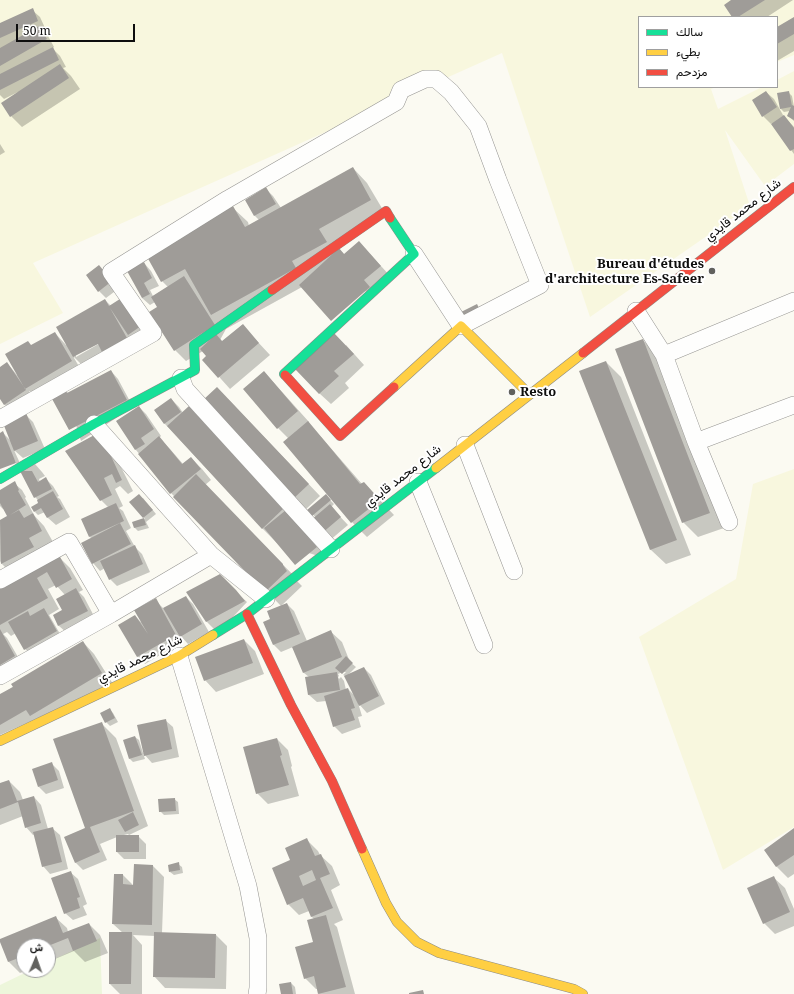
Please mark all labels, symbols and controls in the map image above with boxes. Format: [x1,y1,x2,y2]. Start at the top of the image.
scale bar [18,16,137,42]
legend [638,16,778,88]
text: 50 m [23,22,51,39]
text: سالك [676,23,703,40]
text: بطيء [676,43,700,60]
text: مزدحم [676,63,707,80]
street label: شارع محمد قايدي [702,175,784,245]
place label: Bureau d'études d'architecture Es-Safeer [545,256,704,287]
marker: Bureau d'études d'architecture Es-Safeer [707,266,717,276]
place label: Resto [520,384,556,400]
marker: Resto [507,387,517,397]
street label: شارع محمد قايدي [362,441,444,511]
street label: شارع محمد قايدي [95,632,185,686]
north arrow [16,938,56,978]
text: ش [30,939,43,954]

